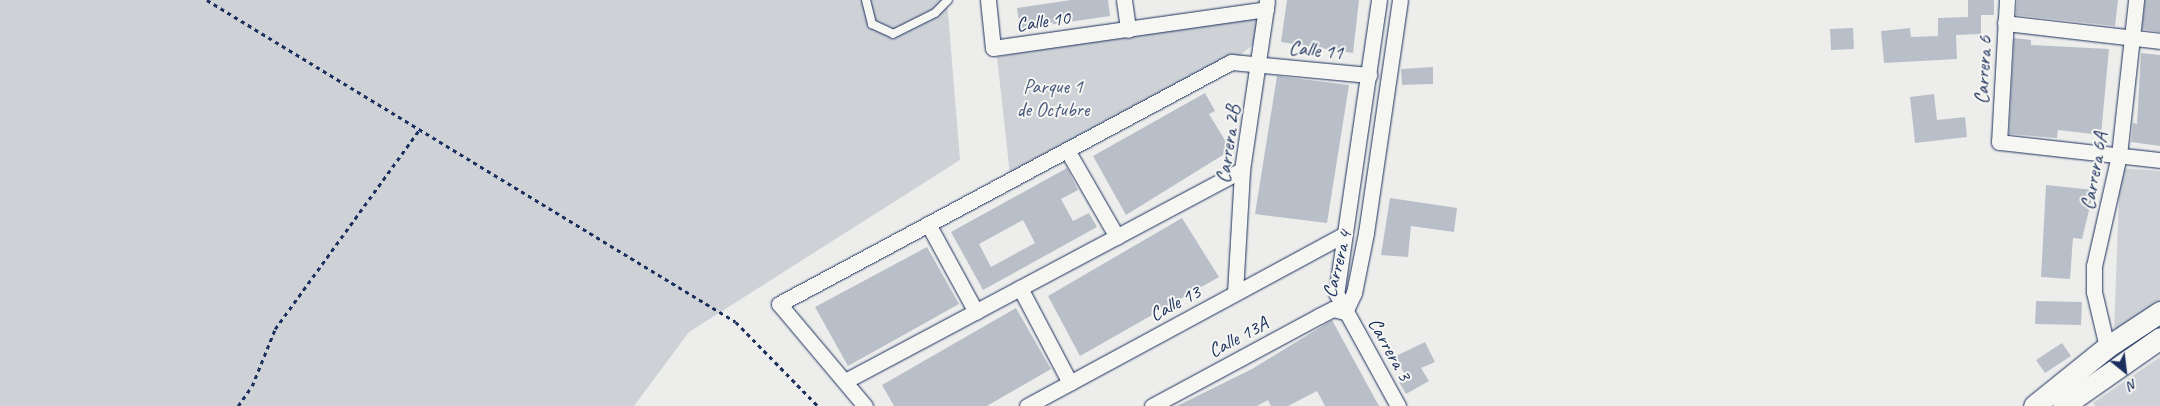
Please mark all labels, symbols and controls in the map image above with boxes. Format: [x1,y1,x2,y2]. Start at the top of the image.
street label: Calle 10 [1014,5,1072,37]
street label: Calle 11 [1288,35,1344,65]
street label: Carrera 6 [1969,35,1997,105]
park label: Parque 1 de Octubre [1017,74,1089,121]
street label: Carrera 2B [1211,103,1245,185]
street label: Carrera 6A [2075,130,2113,212]
street label: Carrera 4 [1317,228,1357,300]
street label: Calle 13 [1145,280,1205,326]
street label: Calle 13A [1204,311,1272,363]
street label: Carrera 3 [1363,313,1417,385]
north arrow [2100,346,2150,396]
text: N [2125,375,2140,394]

